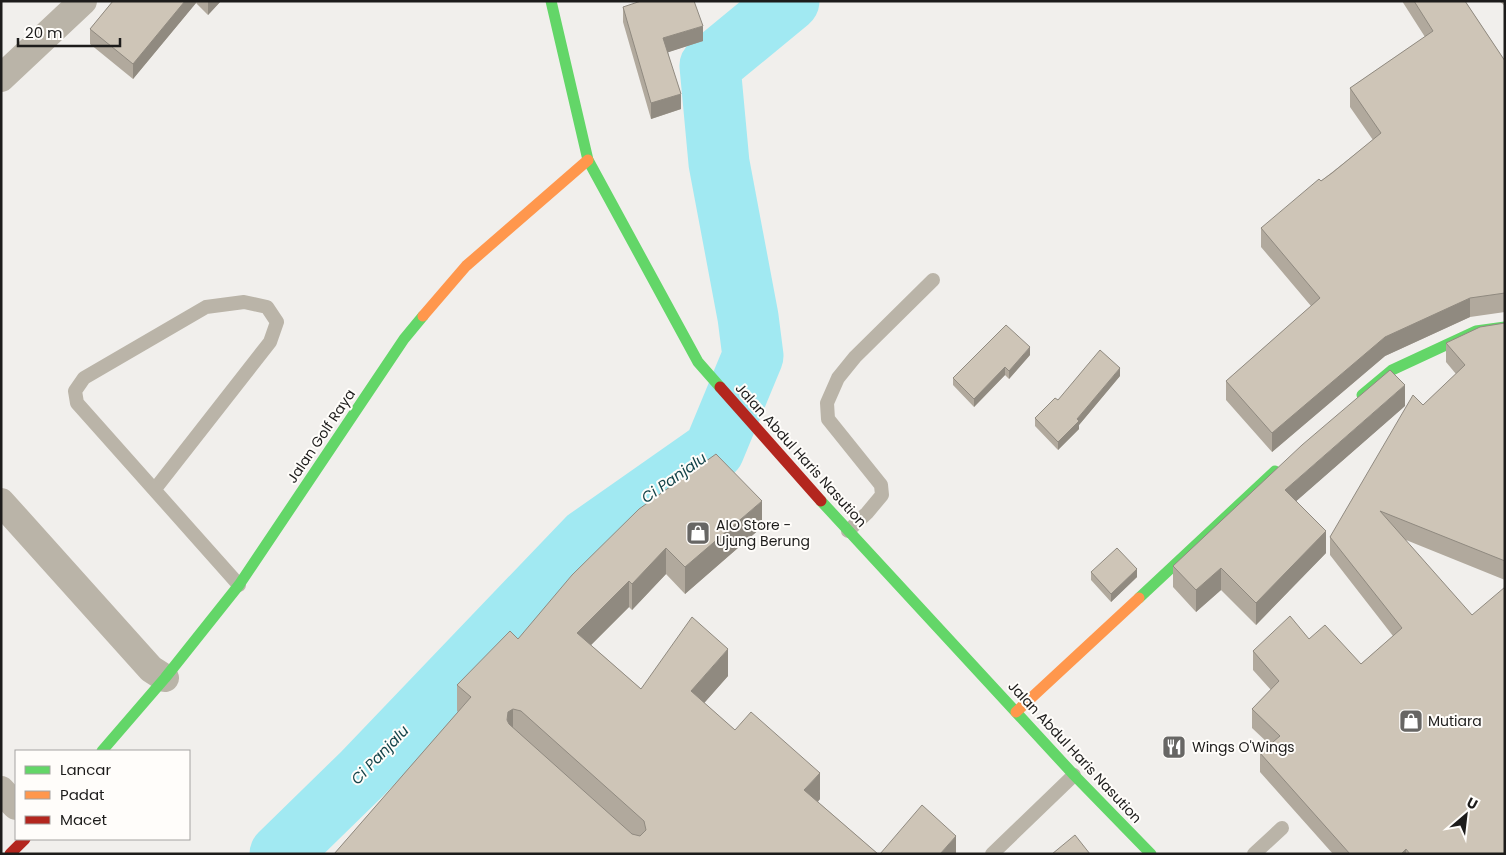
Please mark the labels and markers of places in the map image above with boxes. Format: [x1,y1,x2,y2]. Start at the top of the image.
place label: AIO Store - Ujung Berung [716,515,810,551]
shop icon: AIO Store - Ujung Berung [685,520,711,546]
shop icon: Mutiara [1398,708,1424,734]
place label: Mutiara [1428,711,1482,731]
restaurant icon: Wings O'Wings [1161,734,1187,760]
place label: Wings O'Wings [1192,737,1295,757]

